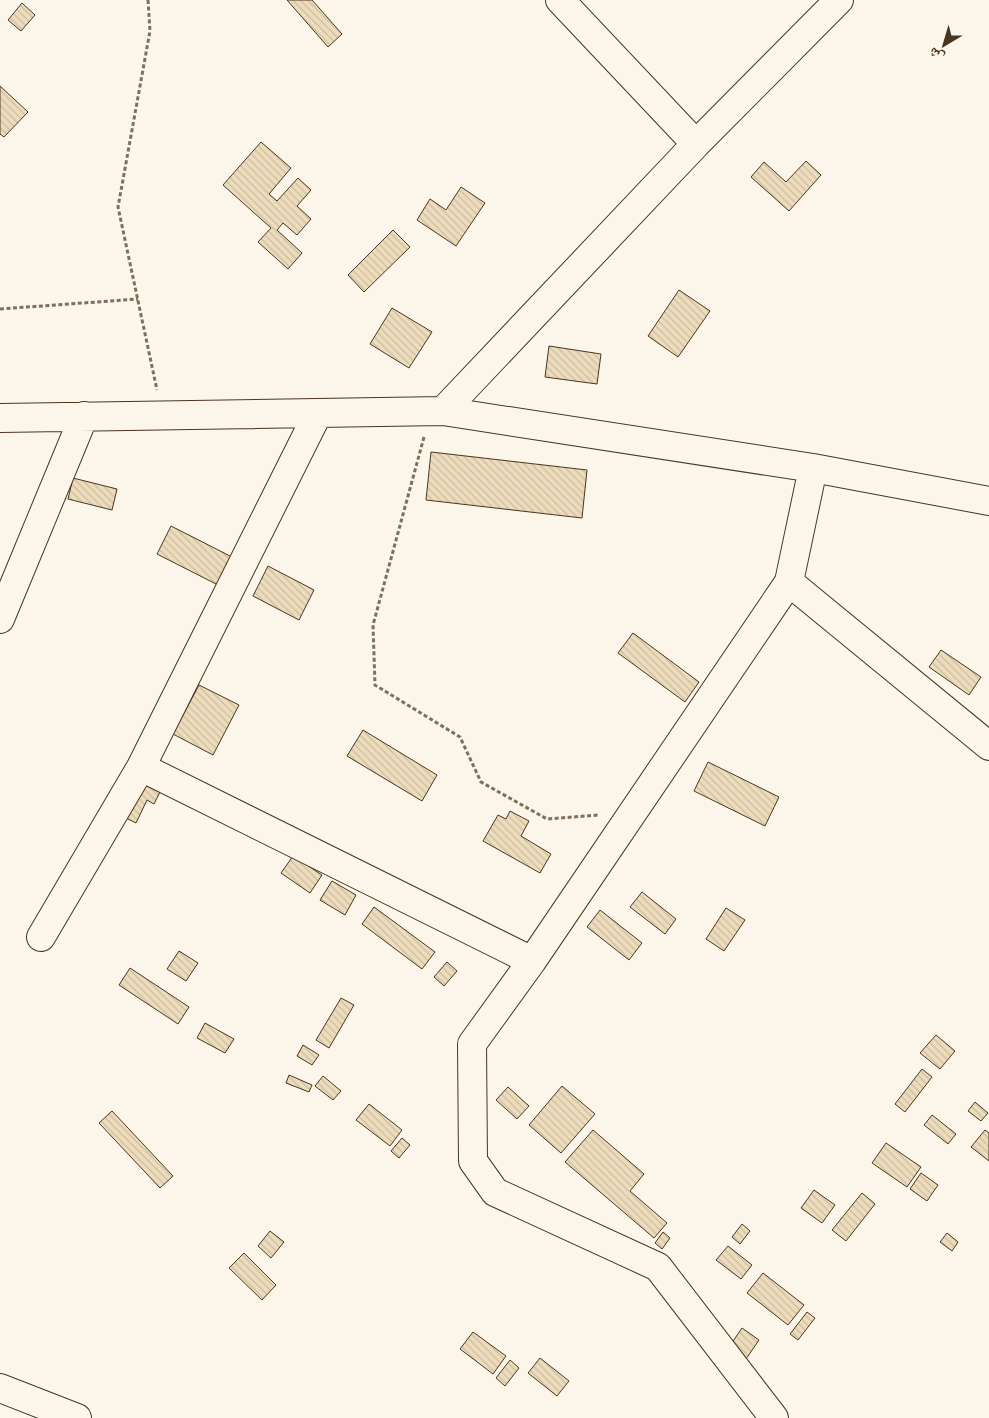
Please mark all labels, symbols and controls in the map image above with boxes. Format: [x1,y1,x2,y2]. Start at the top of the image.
north arrow [919,20,969,70]
text: ش [925,43,947,66]

